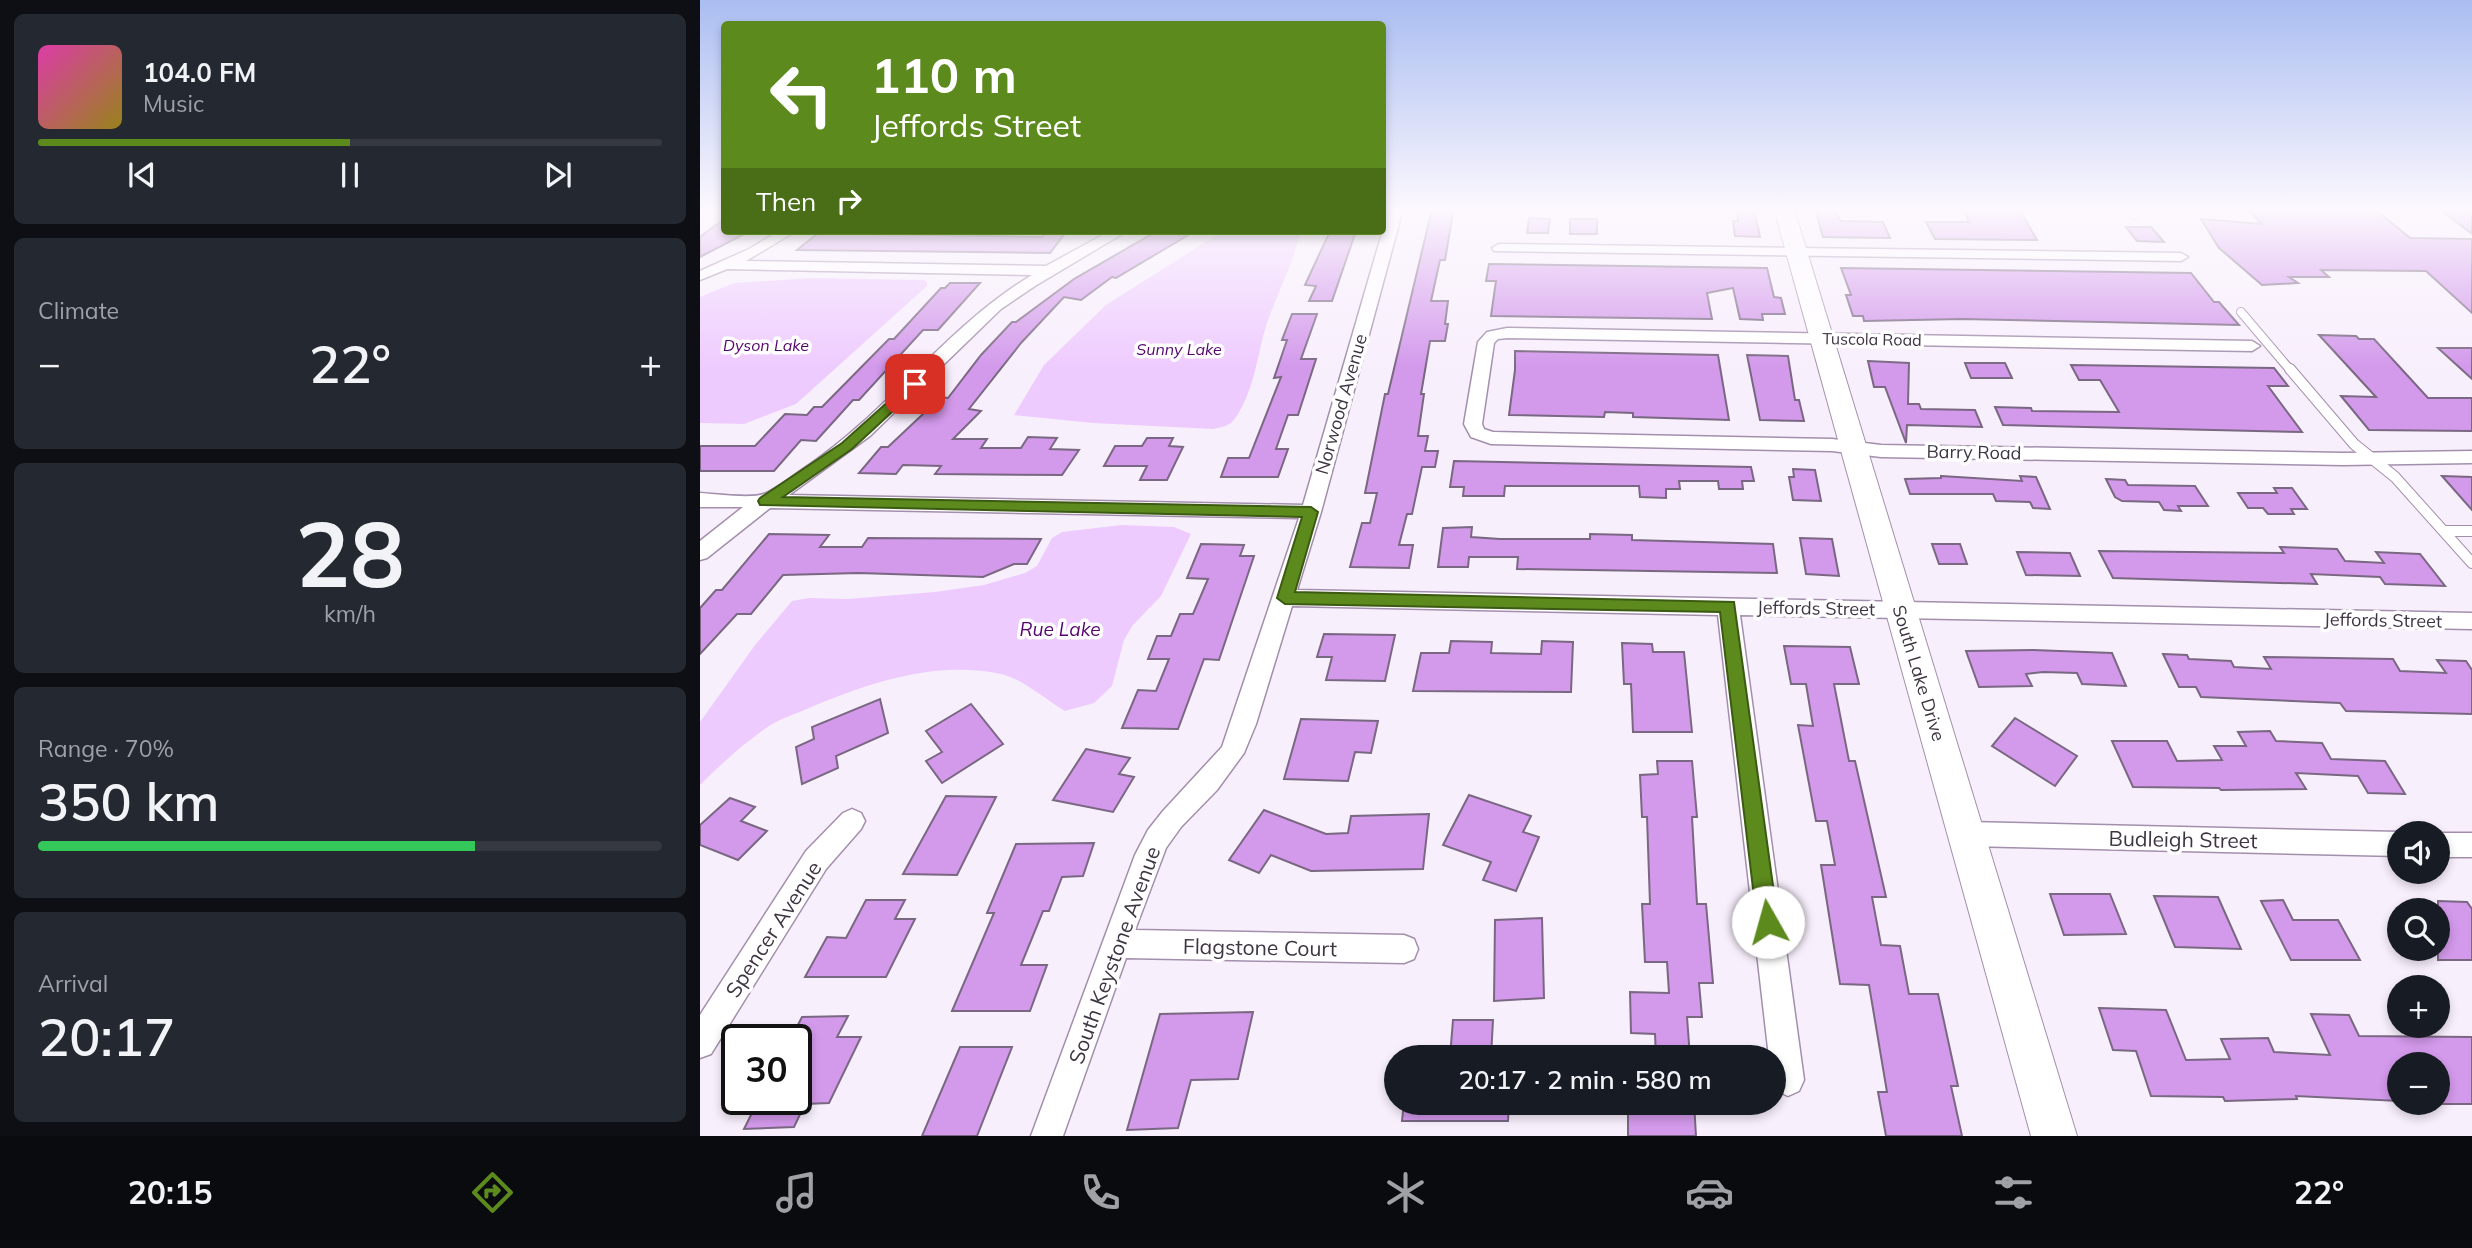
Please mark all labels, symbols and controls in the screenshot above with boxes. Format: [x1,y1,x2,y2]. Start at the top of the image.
text: 110 m [871,44,1017,105]
icon: left [756,49,847,140]
text: 104.0 FM [143,56,256,89]
text: Music [143,89,204,118]
text: Jeffords Street [871,105,1081,145]
icon: previous [123,156,161,194]
icon: pause [331,156,369,194]
icon: next [539,156,577,194]
icon: right [830,182,868,220]
text: Then [756,185,816,218]
text: Climate [38,296,119,325]
street label: Tuscola Road [1822,328,1922,350]
text: 22° [309,331,391,396]
street label: Norwood Avenue [1310,331,1372,477]
water label: Dyson Lake [723,335,809,355]
text: − [38,339,61,387]
text: + [639,339,662,387]
water label: Sunny Lake [1136,339,1222,359]
pin [885,354,945,414]
icon: arrive [896,365,934,403]
street label: Barry Road [1926,440,2022,464]
text: 28 [295,496,405,610]
street label: Jeffords Street [1757,595,1875,621]
text: km/h [324,599,376,628]
street label: South Lake Drive [1887,602,1951,744]
street label: Jeffords Street [2324,607,2442,633]
water label: Rue Lake [1019,617,1101,641]
text: Range · 70% [38,734,174,763]
text: 350 km [38,769,219,834]
map controls [2387,821,2450,1115]
button: sound [2387,821,2450,884]
street label: Budleigh Street [2108,825,2258,853]
street label: South Keystone Avenue [1063,843,1165,1067]
street label: Spencer Avenue [719,856,827,1002]
position arrow [1731,885,1805,959]
button: search [2387,898,2450,961]
street label: Flagstone Court [1183,933,1337,961]
text: Arrival [38,969,108,998]
button: + [2387,975,2450,1038]
text: 20:17 [38,1004,175,1069]
speed limit sign: 30 [721,1024,812,1115]
button: − [2387,1052,2450,1115]
text: 20:17 · 2 min · 580 m [1458,1063,1712,1096]
icon: directions [468,1168,517,1217]
icon: music [772,1168,821,1217]
icon: phone [1076,1168,1125,1217]
icon: climate [1381,1168,1430,1217]
icon: car [1685,1168,1734,1217]
icon: filters [1989,1168,2038,1217]
text: 20:15 [128,1172,212,1212]
text: 22° [2294,1172,2344,1212]

